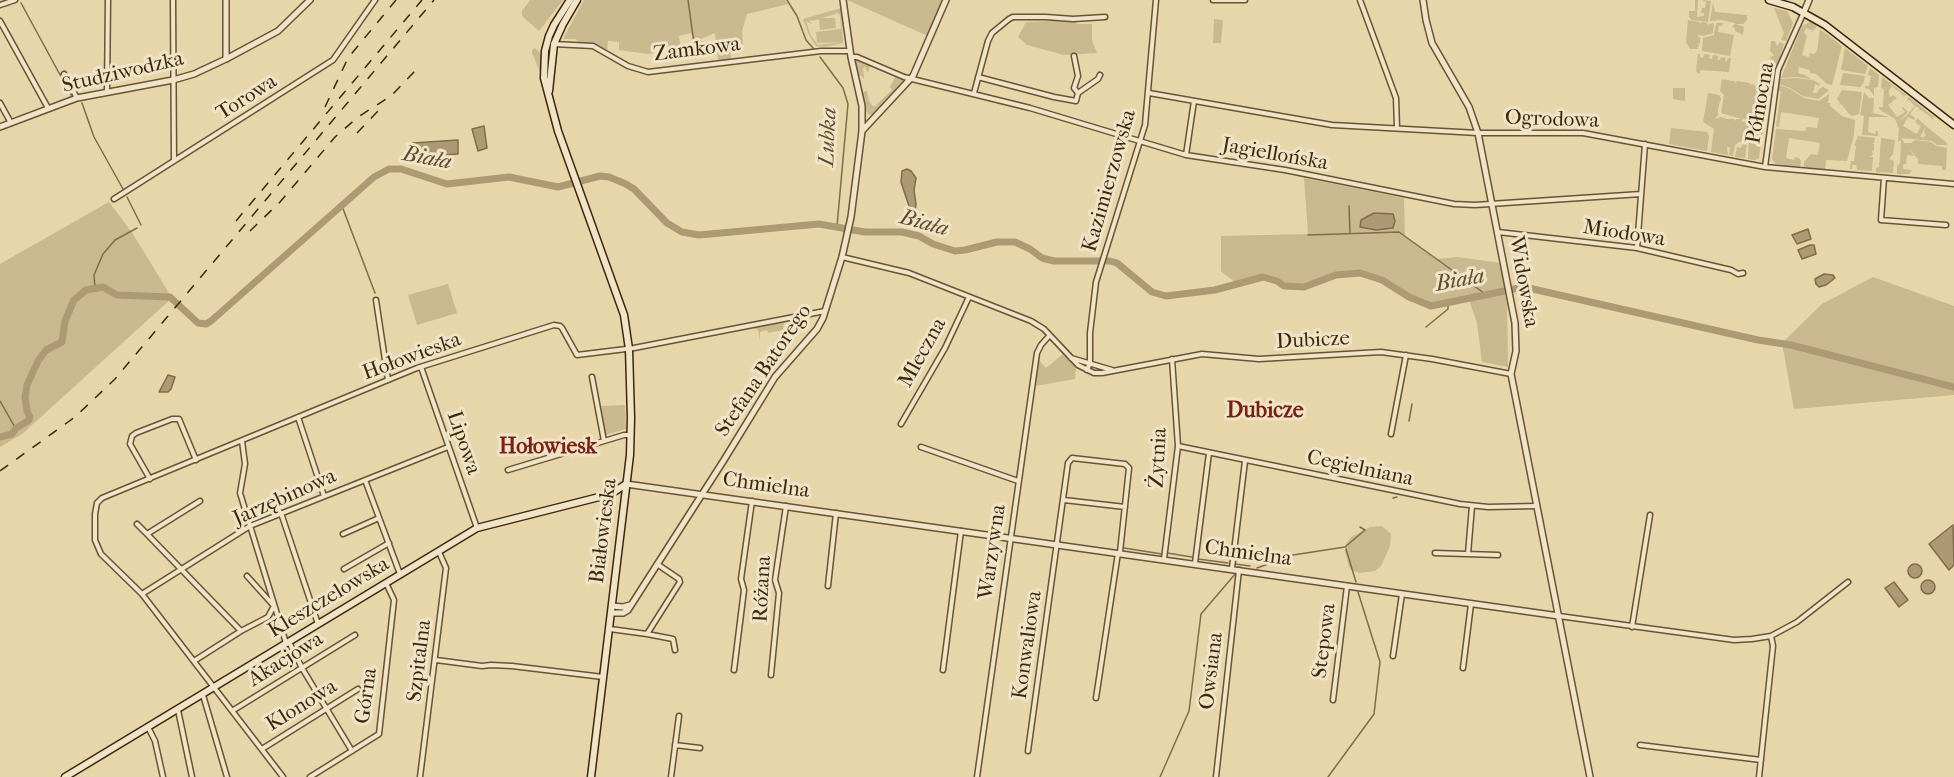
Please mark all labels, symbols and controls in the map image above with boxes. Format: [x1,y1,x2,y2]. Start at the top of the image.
street label: Zamkowa [652,32,742,68]
street label: Studziwodzka [60,47,186,99]
street label: Północna [1741,60,1781,146]
street label: Torowa [212,70,282,126]
street label: Ogrodowa [1504,106,1600,134]
water label: Lubka [814,107,844,167]
street label: Kazimierzowska [1078,107,1142,255]
street label: Jagiellońska [1220,133,1330,177]
water label: Biała [400,141,454,177]
water label: Biała [897,205,951,243]
street label: Miodowa [1581,215,1667,253]
street label: Widowska [1503,234,1543,330]
water label: Biała [1433,264,1487,298]
street label: Stefana Batorego [710,300,818,442]
street label: Mleczna [894,314,952,392]
street label: Dubicze [1276,326,1350,356]
street label: Hołowieska [359,328,465,386]
district label: Dubicze [1226,399,1304,425]
street label: Lipowa [440,408,486,478]
street label: Żytnia [1145,427,1173,489]
district label: Hołowiesk [499,435,597,461]
street label: Cegielniana [1305,445,1415,493]
street label: Jarzębinowa [230,464,340,532]
street label: Chmielna [721,467,811,505]
street label: Białowieska [585,477,623,585]
street label: Warzywna [974,503,1012,601]
street label: Chmielna [1203,535,1293,573]
street label: Kleszczelowska [264,552,394,644]
street label: Różana [749,555,777,623]
street label: Konwaliowa [1008,589,1048,701]
street label: Stepowa [1308,602,1342,680]
street label: Szpitalna [402,619,438,703]
street label: Akacjowa [244,627,328,693]
street label: Owsiana [1195,631,1229,711]
street label: Górna [351,666,383,726]
street label: Klonowa [262,674,342,738]

